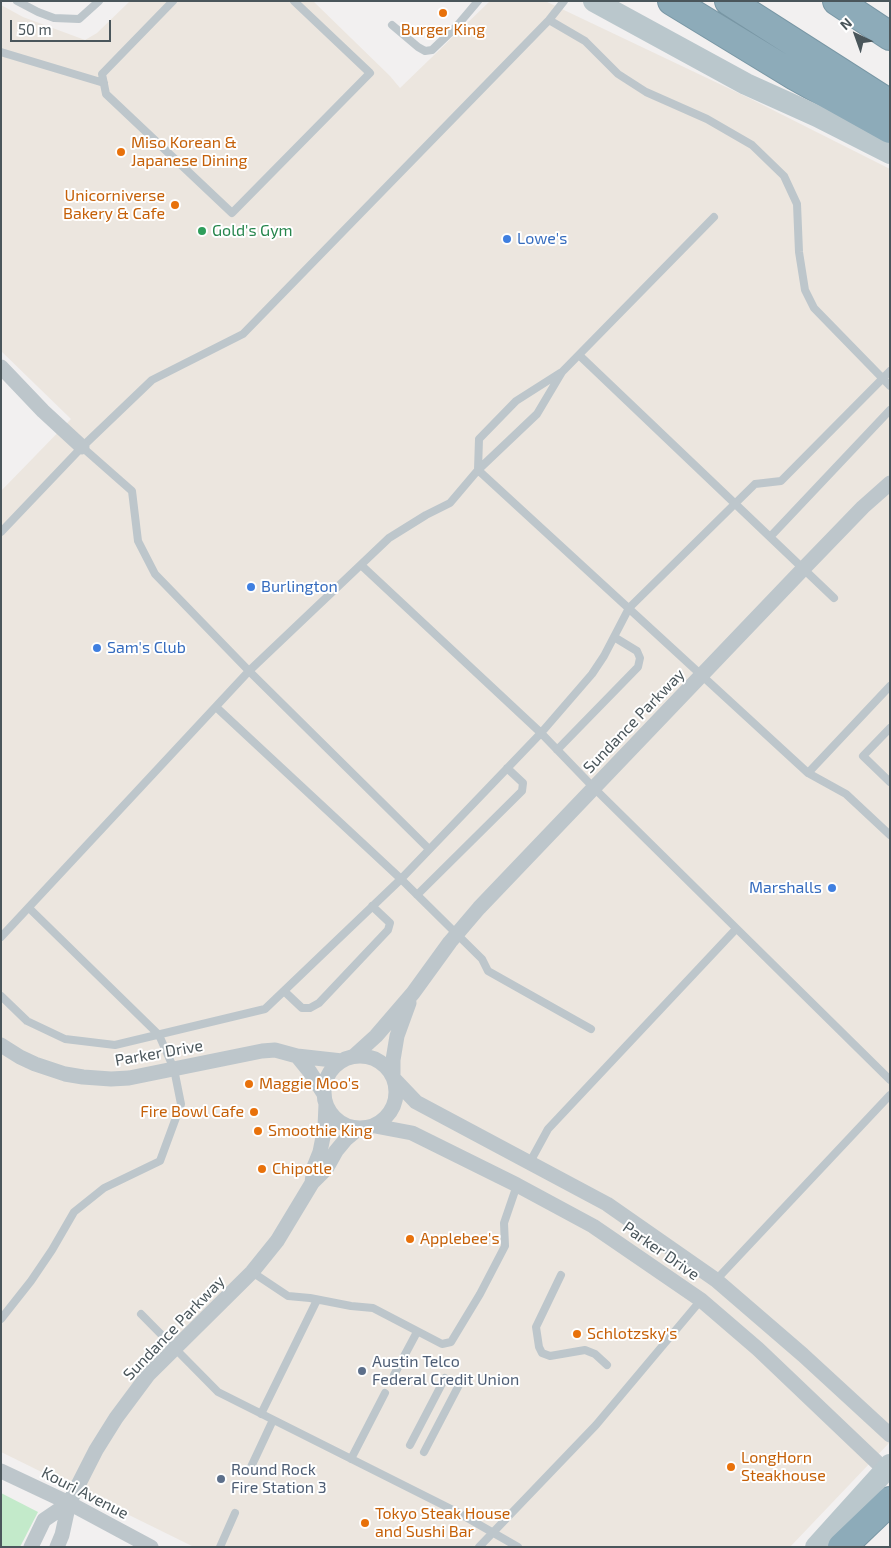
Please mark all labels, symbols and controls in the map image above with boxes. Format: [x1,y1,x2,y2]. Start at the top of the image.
marker: Burger King [437,7,449,19]
scale bar [12,10,114,42]
north arrow [831,10,881,60]
text: N [836,14,855,33]
text: 50 m [18,20,52,38]
place label: Burger King [401,20,485,40]
place label: Miso Korean & Japanese Dining [131,133,248,171]
marker: Miso Korean & Japanese Dining [115,146,127,158]
place label: Unicorniverse Bakery & Cafe [63,186,165,224]
marker: Unicorniverse Bakery & Cafe [169,199,181,211]
place label: Gold's Gym [212,221,293,241]
marker: Gold's Gym [196,225,208,237]
place label: Lowe's [517,229,567,249]
marker: Lowe's [501,233,513,245]
place label: Burlington [261,577,338,597]
marker: Burlington [245,581,257,593]
place label: Sam's Club [107,638,186,658]
marker: Sam's Club [91,642,103,654]
street label: Sundance Parkway [579,665,689,777]
place label: Marshalls [749,878,822,898]
marker: Marshalls [826,882,838,894]
street label: Parker Drive [113,1036,205,1070]
place label: Maggie Moo's [259,1074,359,1094]
marker: Maggie Moo's [243,1078,255,1090]
place label: Fire Bowl Cafe [140,1102,244,1122]
marker: Fire Bowl Cafe [248,1106,260,1118]
place label: Smoothie King [268,1121,372,1141]
marker: Smoothie King [252,1125,264,1137]
place label: Chipotle [272,1159,332,1179]
marker: Chipotle [256,1163,268,1175]
street label: Parker Drive [619,1218,703,1284]
place label: Applebee's [420,1229,500,1249]
marker: Applebee's [404,1233,416,1245]
street label: Sundance Parkway [119,1272,229,1384]
place label: Schlotzsky's [587,1324,677,1344]
marker: Schlotzsky's [571,1328,583,1340]
place label: Austin Telco Federal Credit Union [372,1352,519,1390]
marker: Austin Telco Federal Credit Union [356,1365,368,1377]
place label: LongHorn Steakhouse [741,1448,826,1486]
place label: Round Rock Fire Station 3 [231,1460,327,1498]
marker: LongHorn Steakhouse [725,1461,737,1473]
street label: Kouri Avenue [38,1463,132,1523]
marker: Round Rock Fire Station 3 [215,1473,227,1485]
place label: Tokyo Steak House and Sushi Bar [375,1504,510,1542]
marker: Tokyo Steak House and Sushi Bar [359,1517,371,1529]

